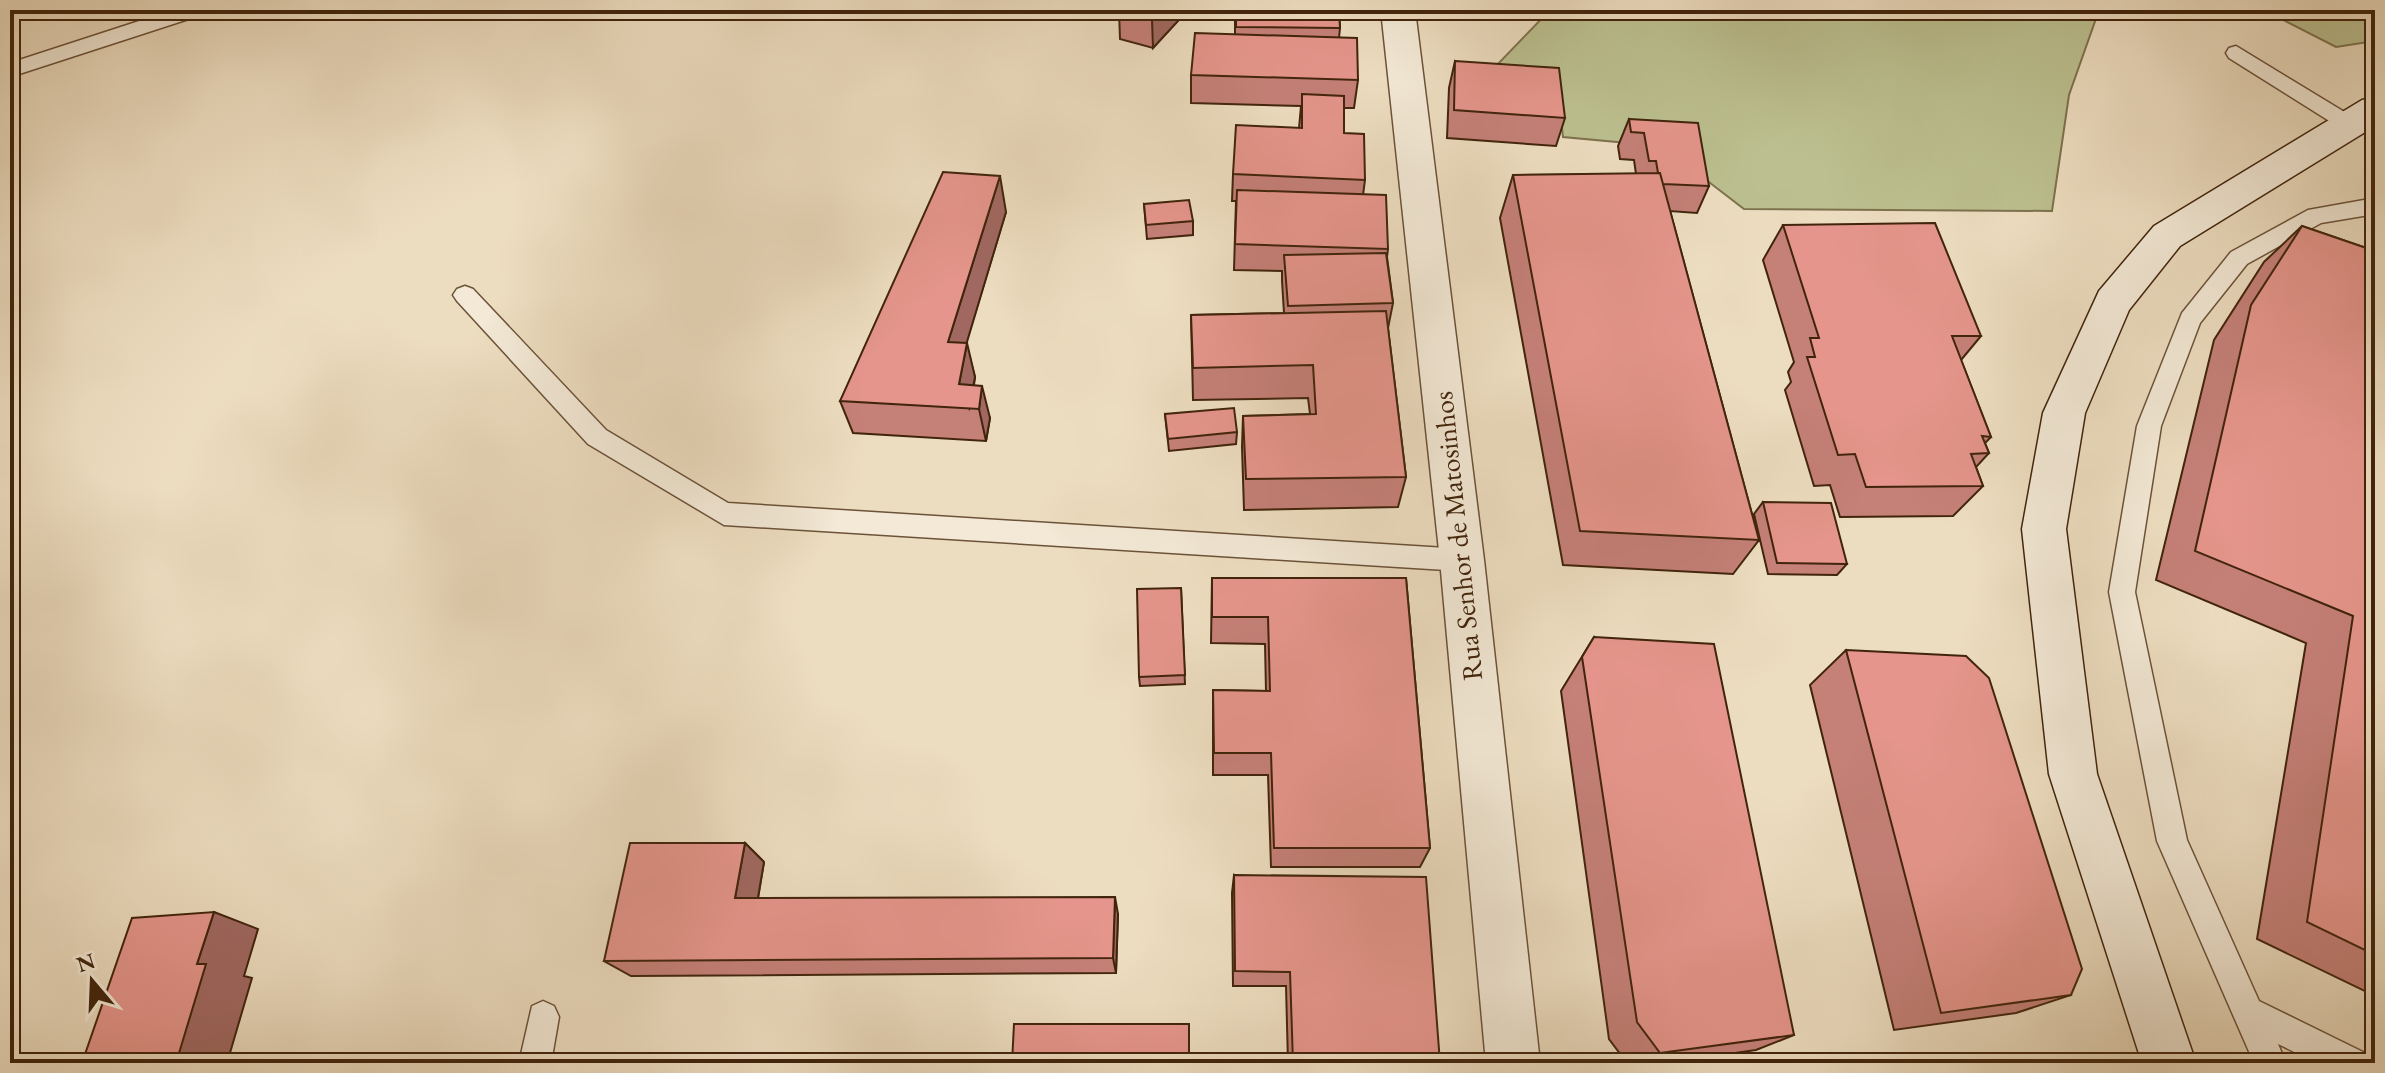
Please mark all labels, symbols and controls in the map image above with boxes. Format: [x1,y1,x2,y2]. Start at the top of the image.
street label: Rua Senhor de Matosinhos [1424,390,1490,682]
north arrow [52,941,132,1021]
text: N [73,946,99,979]

